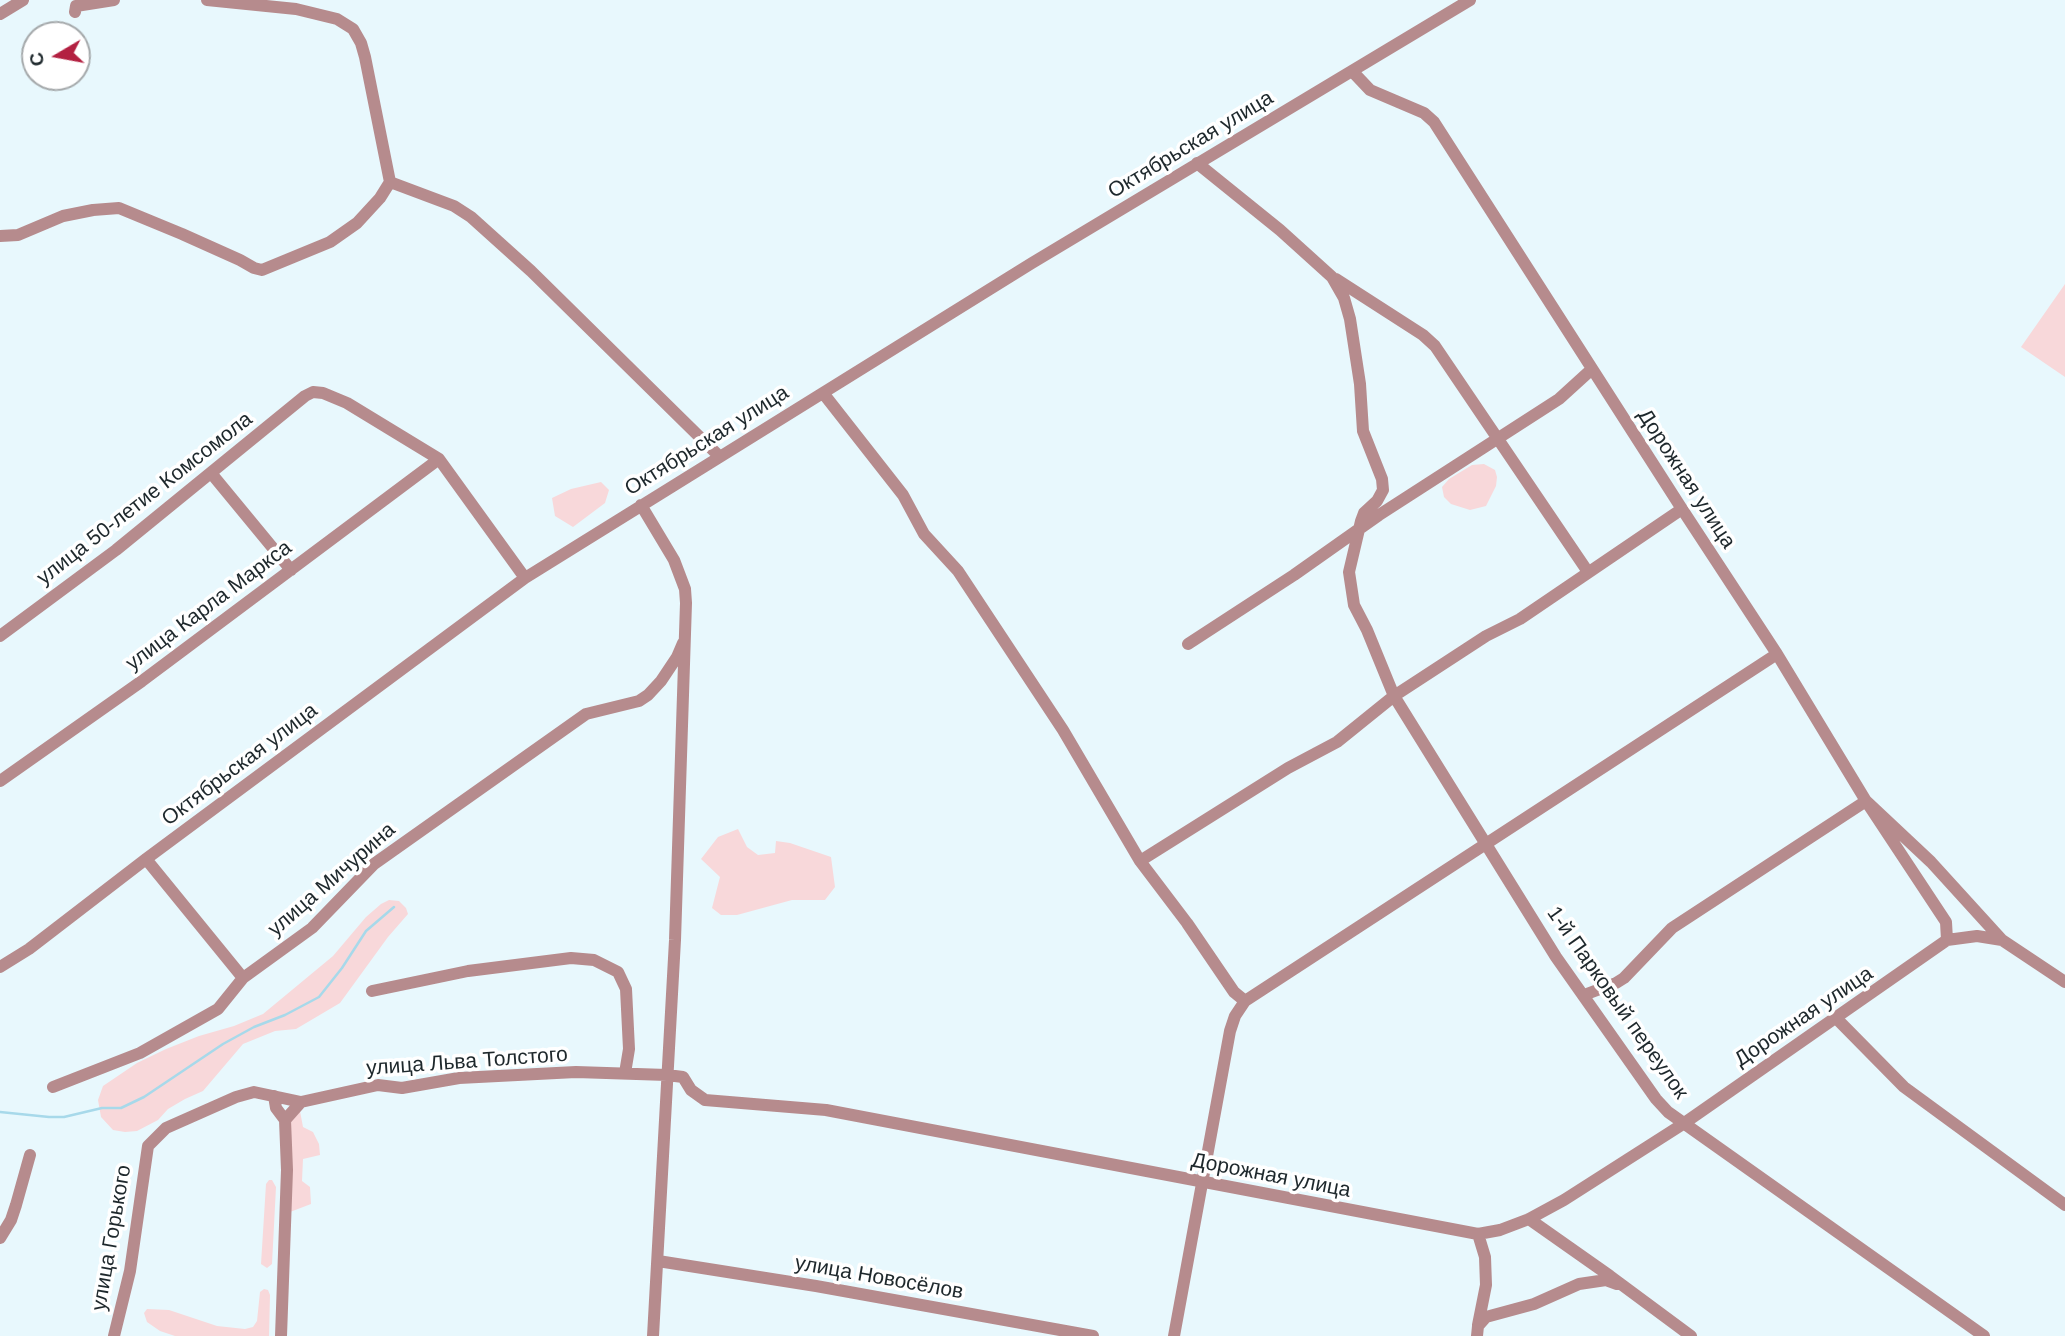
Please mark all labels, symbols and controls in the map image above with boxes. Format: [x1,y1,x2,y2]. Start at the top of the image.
north arrow [21,21,91,91]
text: С [25,51,48,68]
street label: Октябрьская улица [1104,86,1278,204]
street label: Октябрьская улица [621,380,793,502]
street label: Дорожная улица [1631,404,1741,554]
street label: улица 50-летие Комсомола [32,407,258,591]
street label: улица Карла Маркса [121,535,297,677]
street label: Октябрьская улица [157,698,323,832]
street label: улица Мичурина [263,818,401,942]
street label: 1-й Парковый переулок [1541,902,1693,1104]
street label: Дорожная улица [1730,961,1878,1073]
street label: улица Льва Толстого [365,1042,569,1082]
street label: Дорожная улица [1189,1148,1353,1204]
street label: улица Горького [87,1163,137,1313]
street label: улица Новосёлов [793,1251,965,1305]

